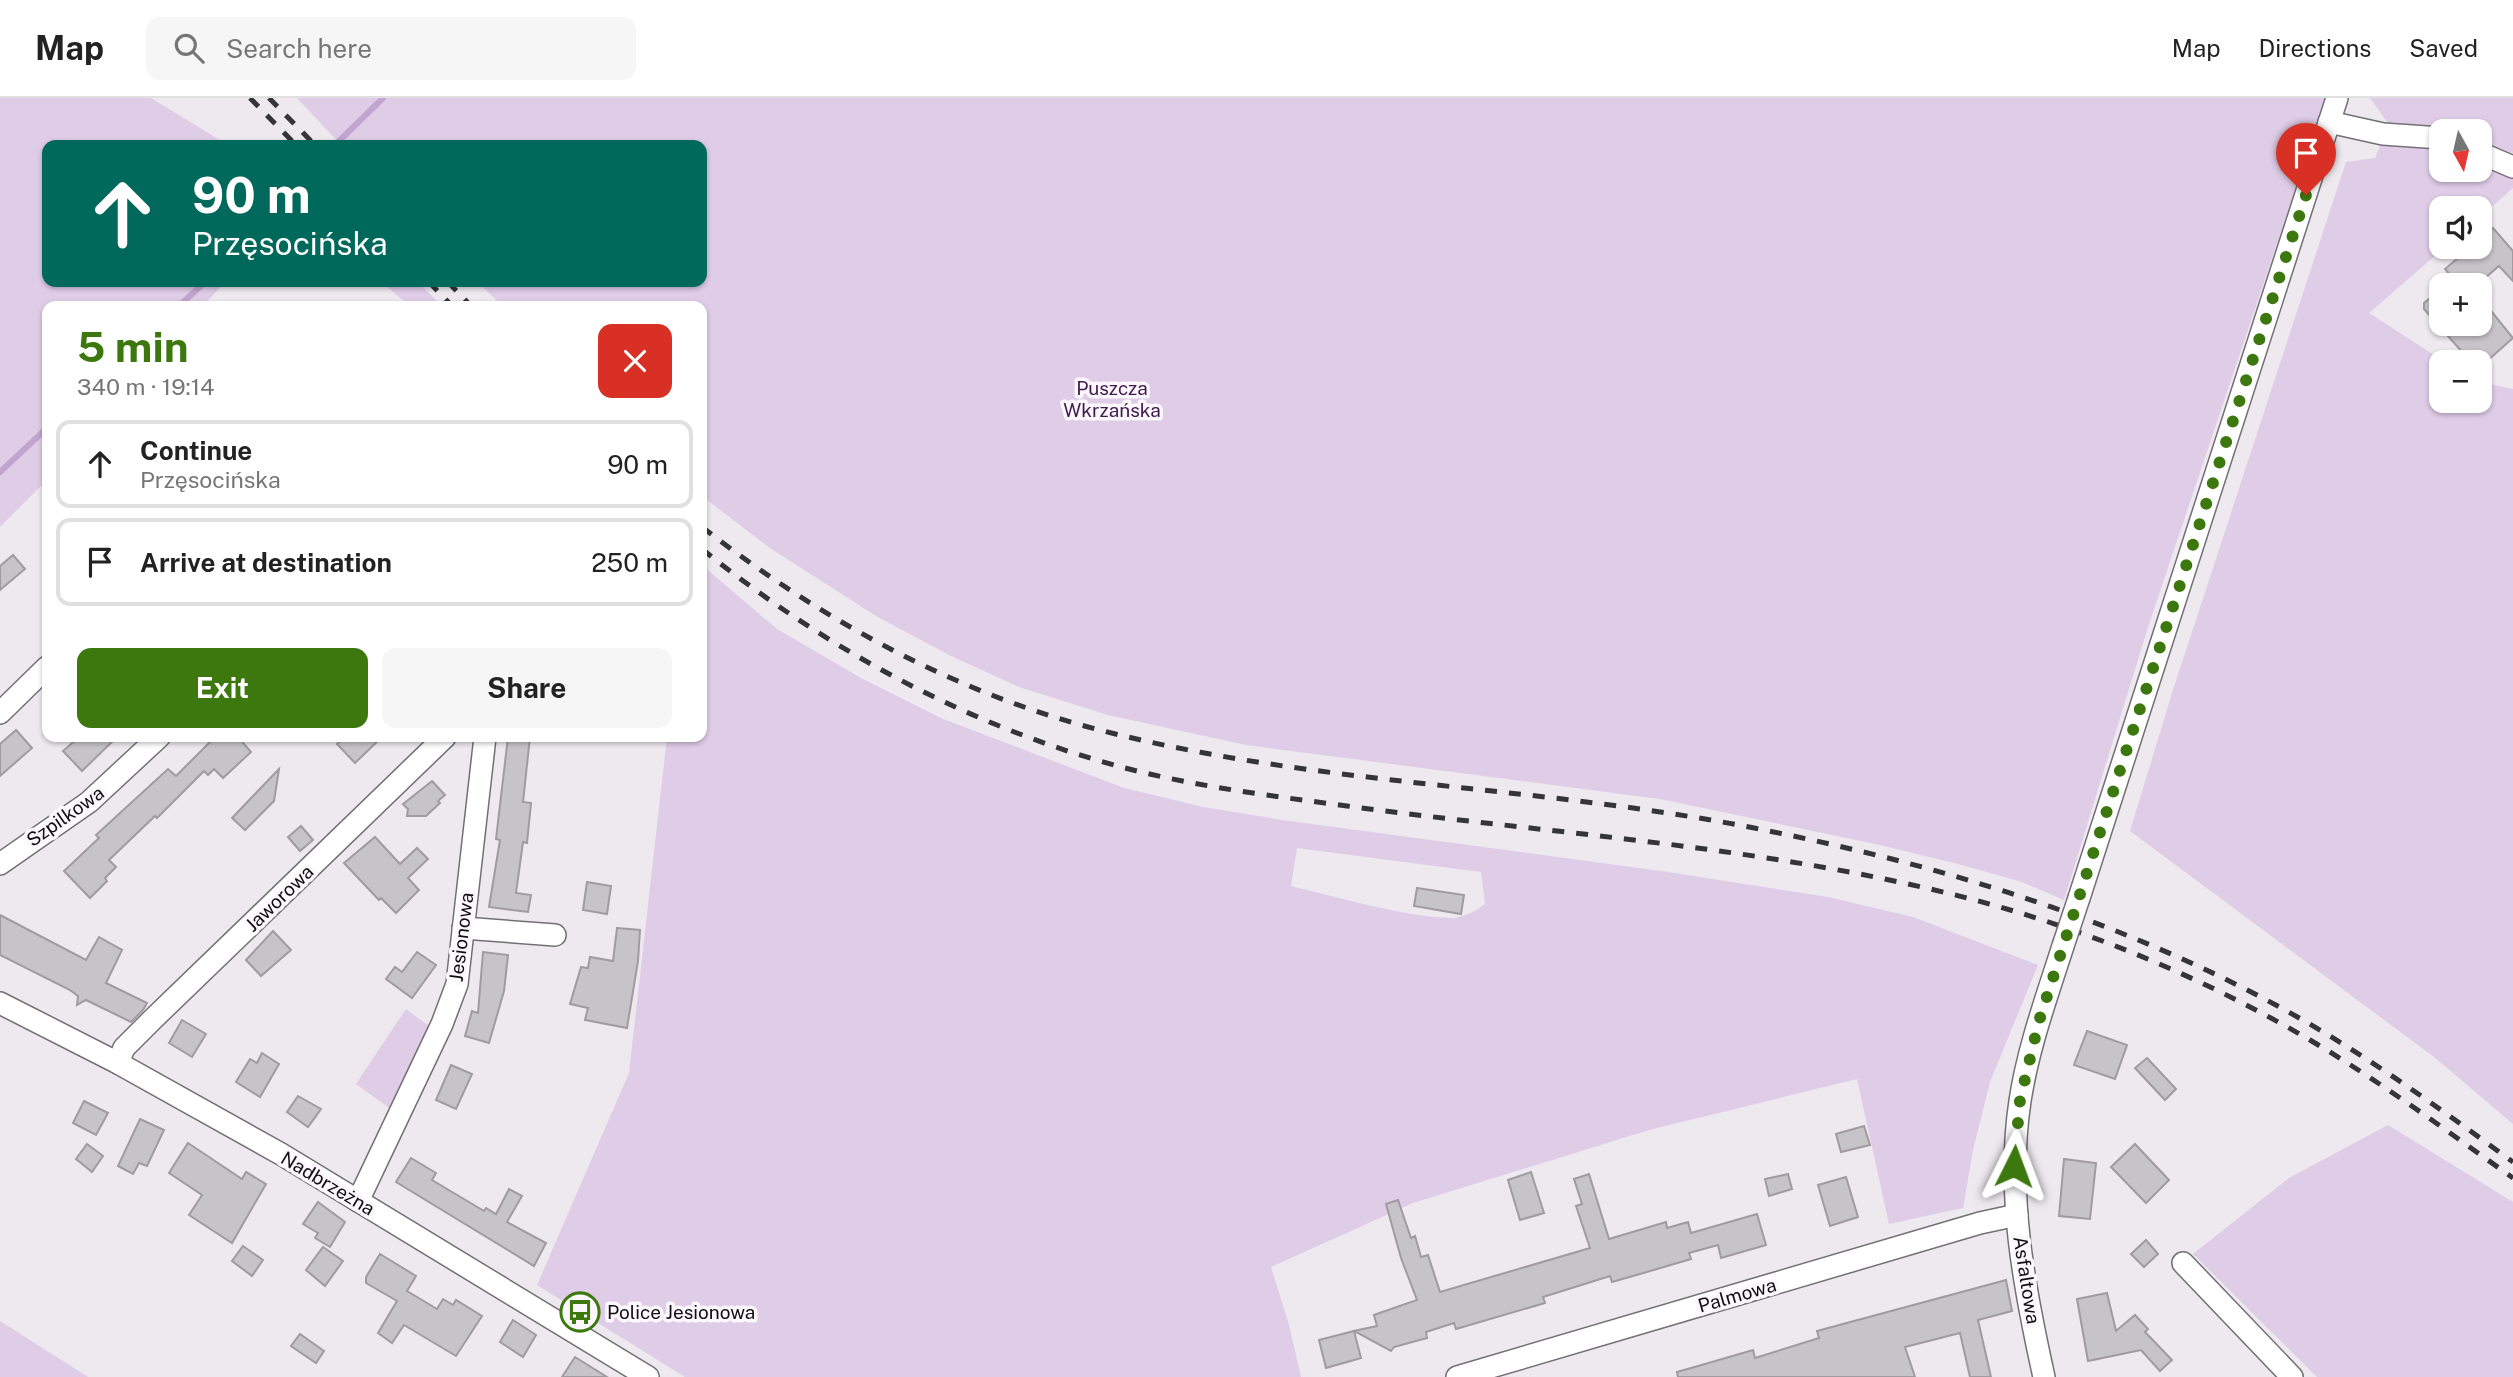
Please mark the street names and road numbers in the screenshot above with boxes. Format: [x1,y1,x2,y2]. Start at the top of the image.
street label: Szpilkowa [22,781,108,851]
street label: Jaworowa [240,860,318,936]
street label: Jesionowa [445,891,477,983]
street label: Nadbrzeżna [277,1146,379,1220]
street label: Asfaltowa [2009,1234,2045,1326]
street label: Palmowa [1695,1273,1779,1317]

